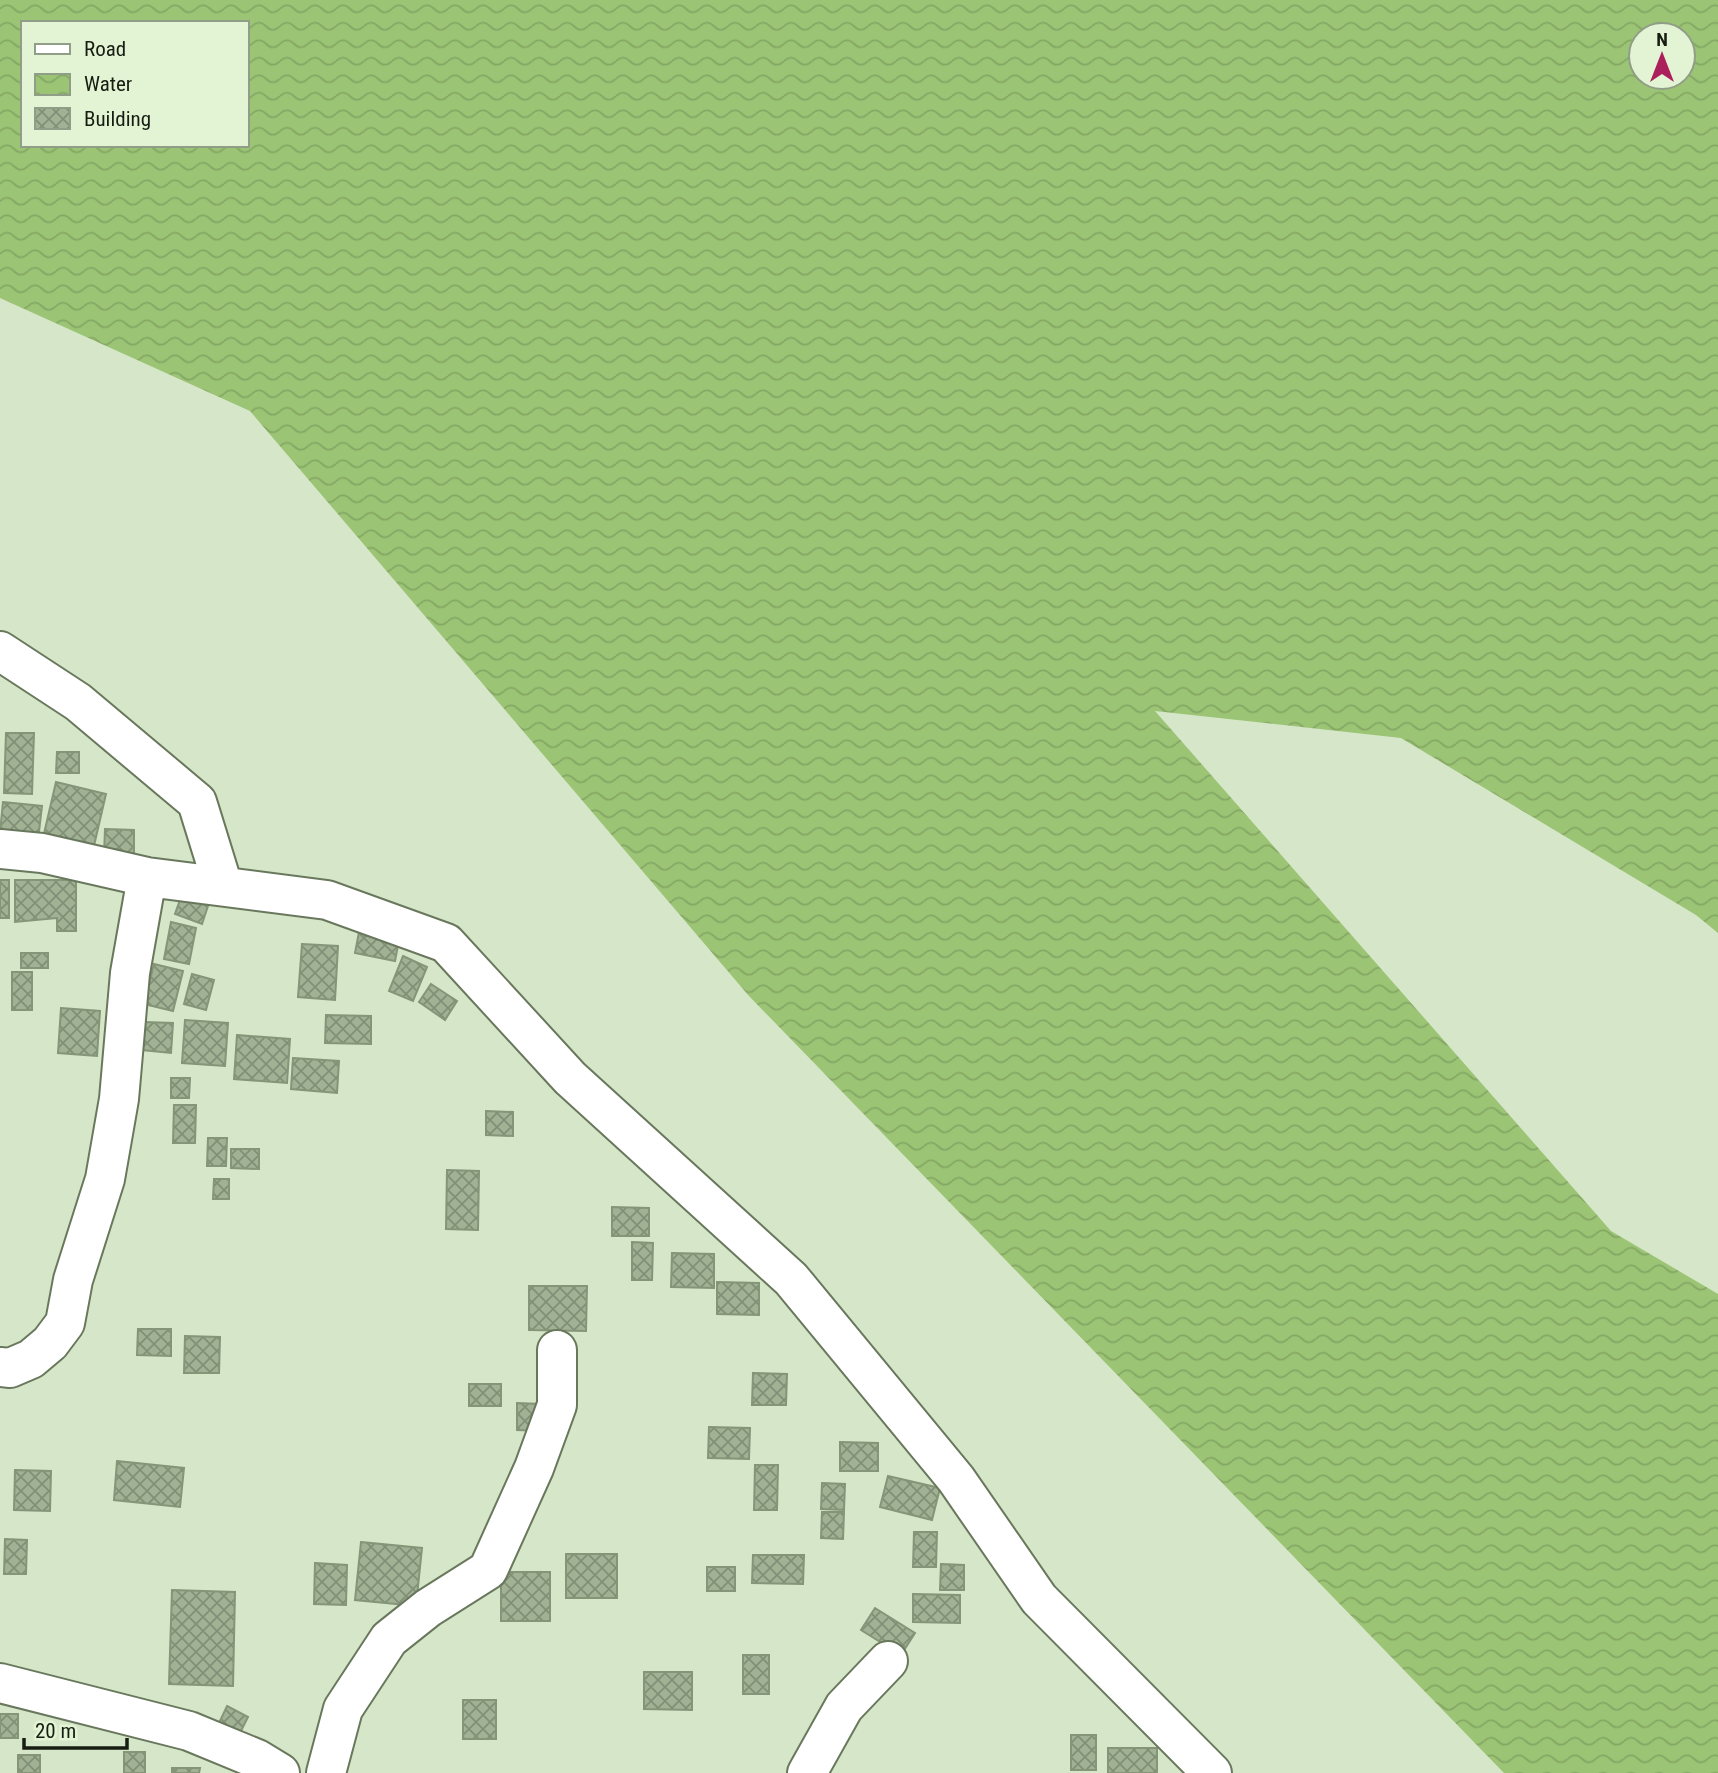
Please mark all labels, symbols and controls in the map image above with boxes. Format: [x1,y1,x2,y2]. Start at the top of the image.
legend [21,21,248,147]
north arrow [1627,21,1697,91]
text: N [1656,28,1668,51]
text: Road [84,37,126,61]
text: Water [84,72,132,96]
text: Building [84,107,151,131]
scale bar [24,1706,128,1750]
text: 20 m [35,1719,76,1743]

